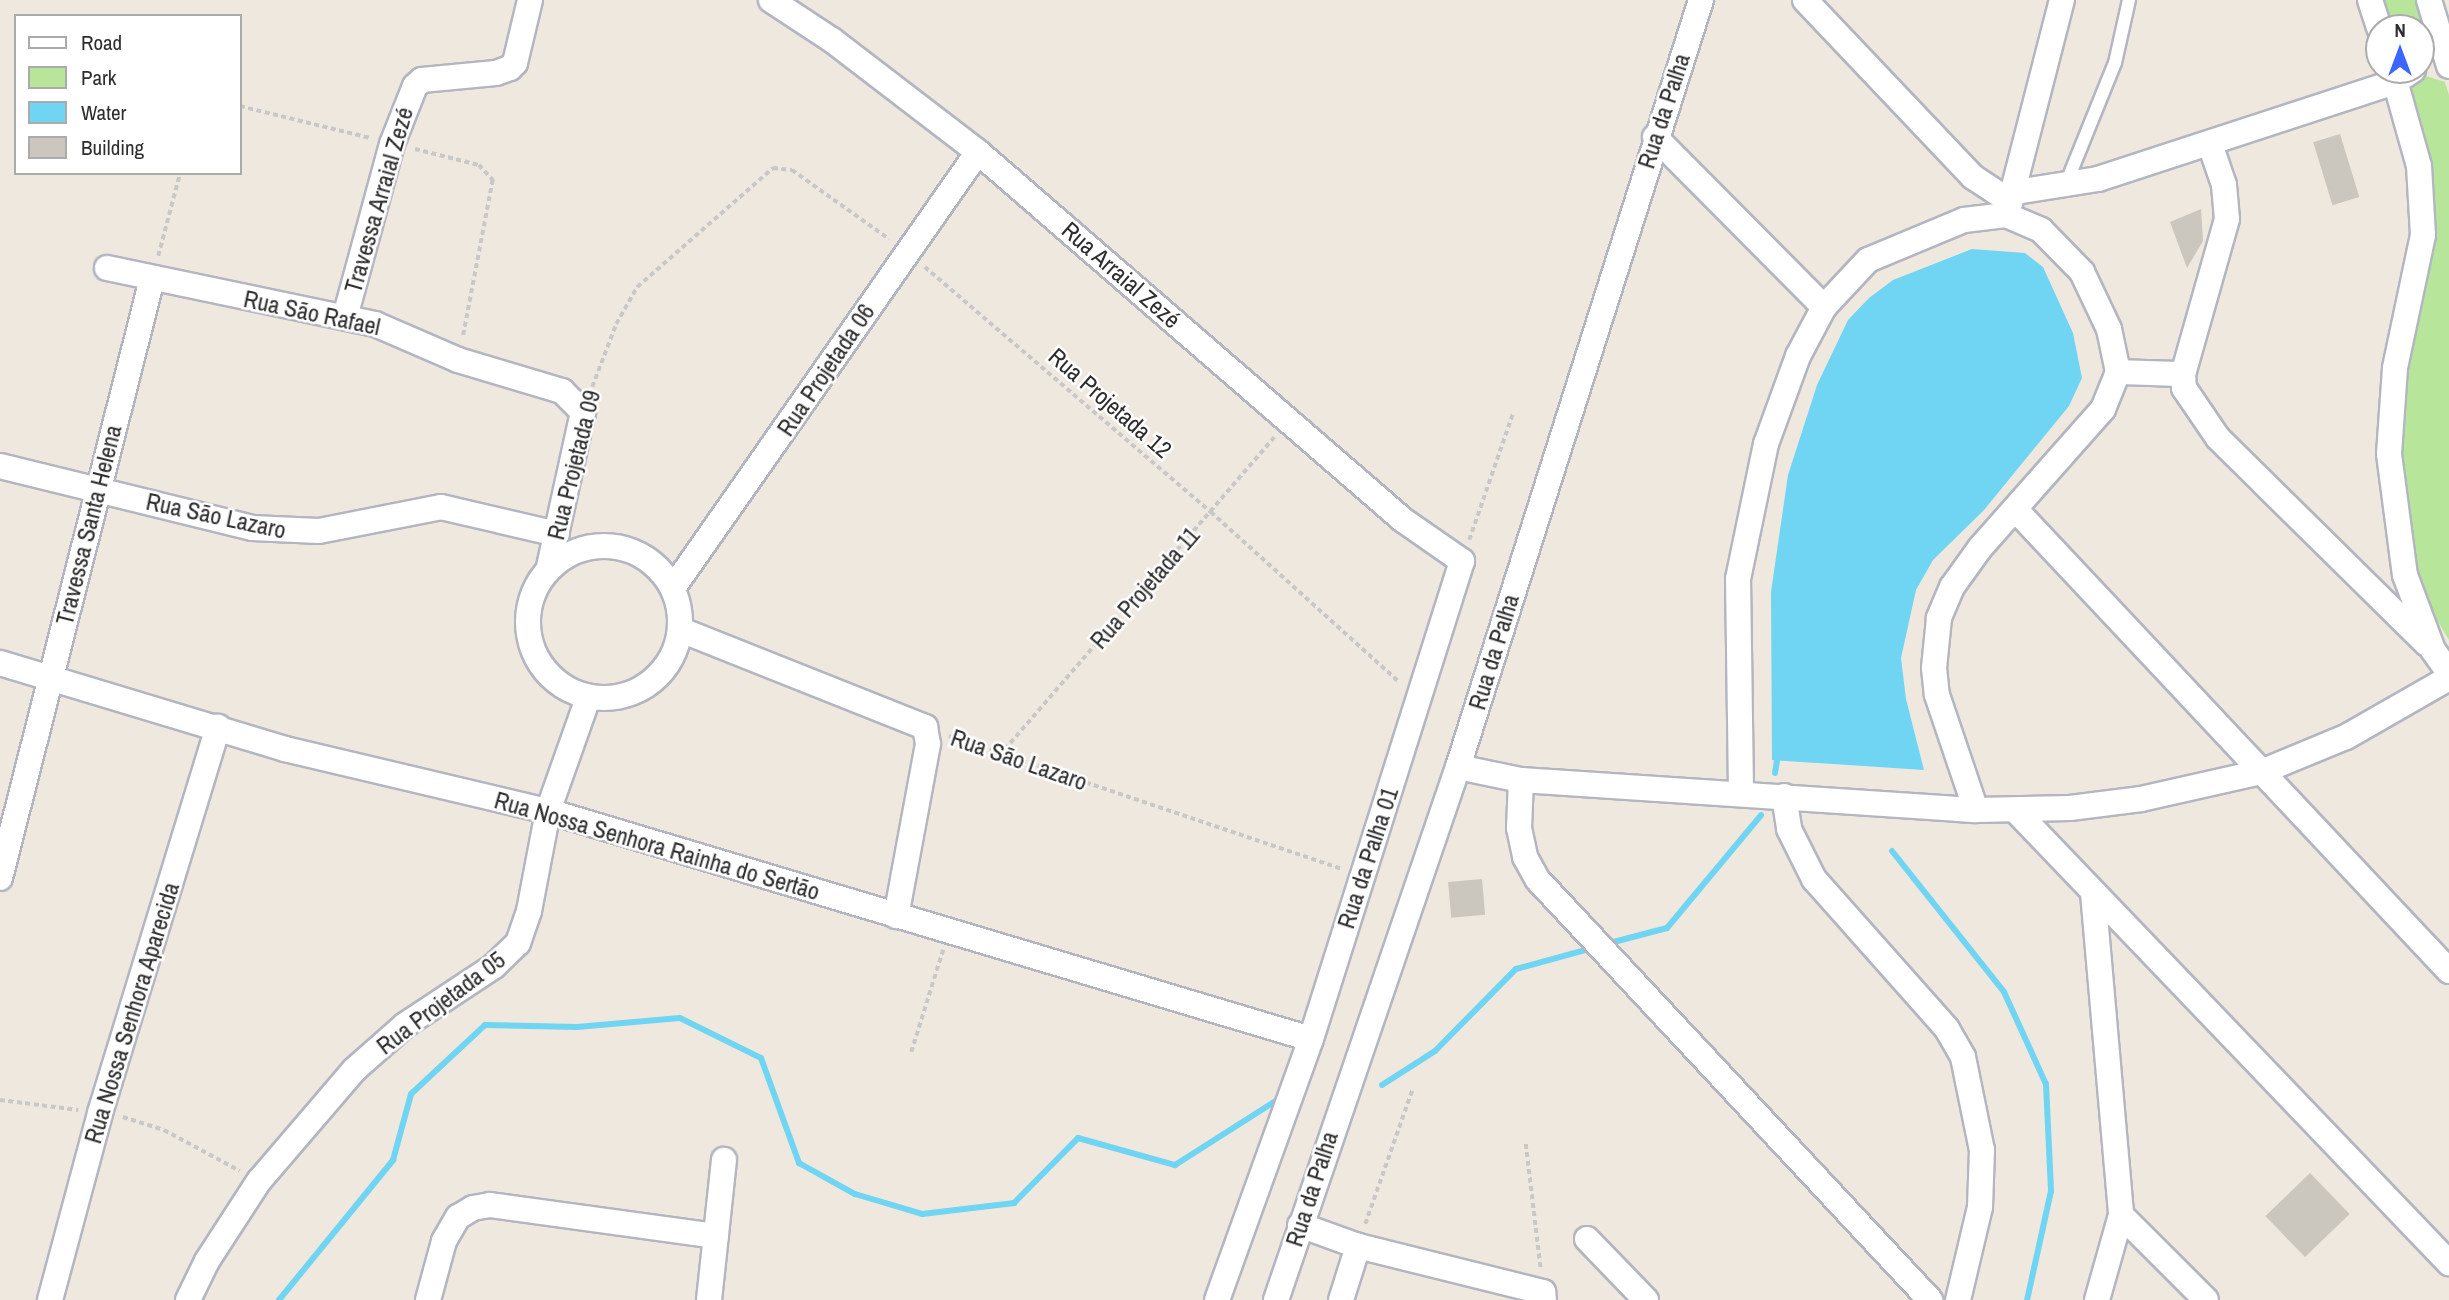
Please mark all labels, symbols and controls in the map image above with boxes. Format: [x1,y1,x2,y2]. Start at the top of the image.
legend [14,14,242,175]
north arrow [2365,14,2435,84]
text: N [2394,17,2406,43]
text: Road [81,28,122,57]
street label: Rua da Palha [1632,50,1696,172]
text: Park [81,63,116,92]
text: Water [81,98,126,127]
street label: Travessa Arraial Zezé [339,103,419,297]
text: Building [81,133,144,162]
street label: Rua Arraial Zezé [1055,215,1187,335]
street label: Rua São Rafael [241,284,383,342]
street label: Rua Projetada 06 [771,298,881,442]
street label: Rua Projetada 12 [1043,342,1177,464]
street label: Rua Projetada 09 [542,387,606,543]
street label: Travessa Santa Helena [50,422,128,628]
street label: Rua São Lazaro [143,487,289,545]
street label: Rua Projetada 11 [1084,521,1206,655]
street label: Rua da Palha [1463,591,1525,713]
street label: Rua São Lazaro [947,723,1091,797]
street label: Rua da Palha 01 [1332,784,1404,932]
street label: Rua Nossa Senhora Rainha do Sertão [491,786,823,906]
street label: Rua Nossa Senhora Aparecida [78,879,186,1147]
street label: Rua Projetada 05 [371,945,511,1061]
street label: Rua da Palha [1280,1128,1344,1250]

